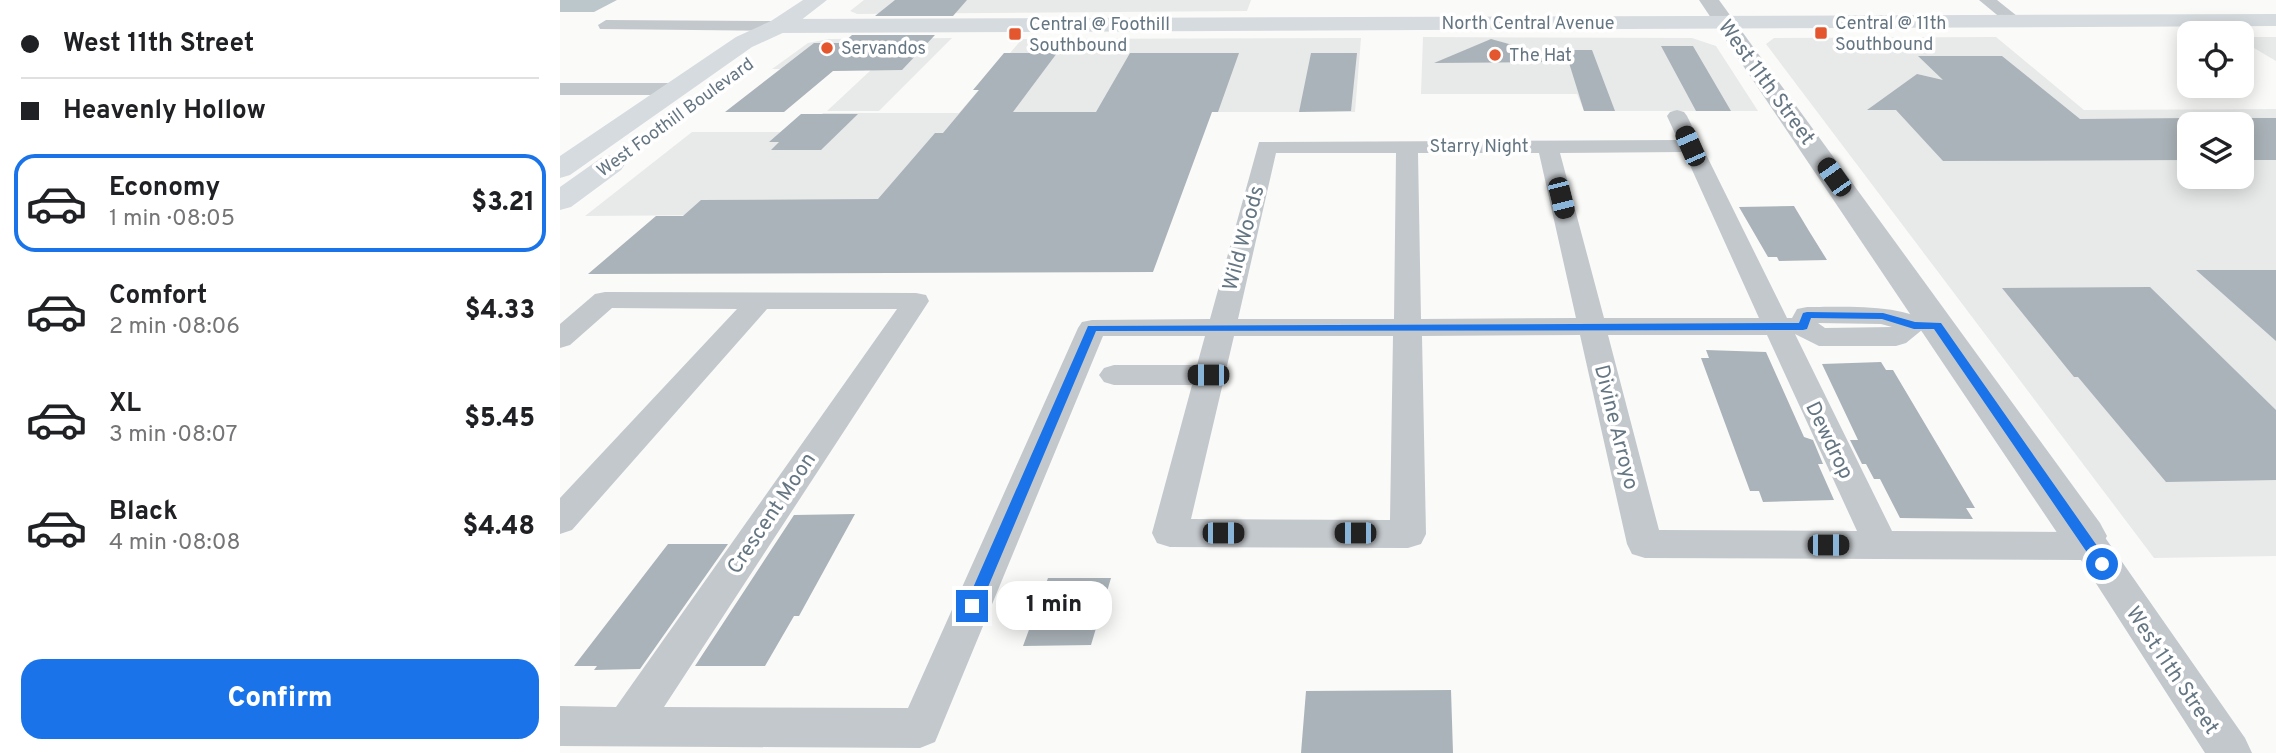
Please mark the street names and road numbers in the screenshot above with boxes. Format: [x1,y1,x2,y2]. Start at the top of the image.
street label: North Central Avenue [1442,13,1614,36]
street label: West 11th Street [1711,15,1820,151]
street label: West Foothill Boulevard [593,53,759,183]
street label: Starry Night [1430,136,1528,159]
street label: Wild Woods [1217,183,1271,294]
street label: Divine Arroyo [1587,362,1644,493]
street label: Dewdrop [1798,397,1859,484]
street label: Crescent Moon [722,448,823,580]
street label: West 11th Street [2119,602,2224,740]

